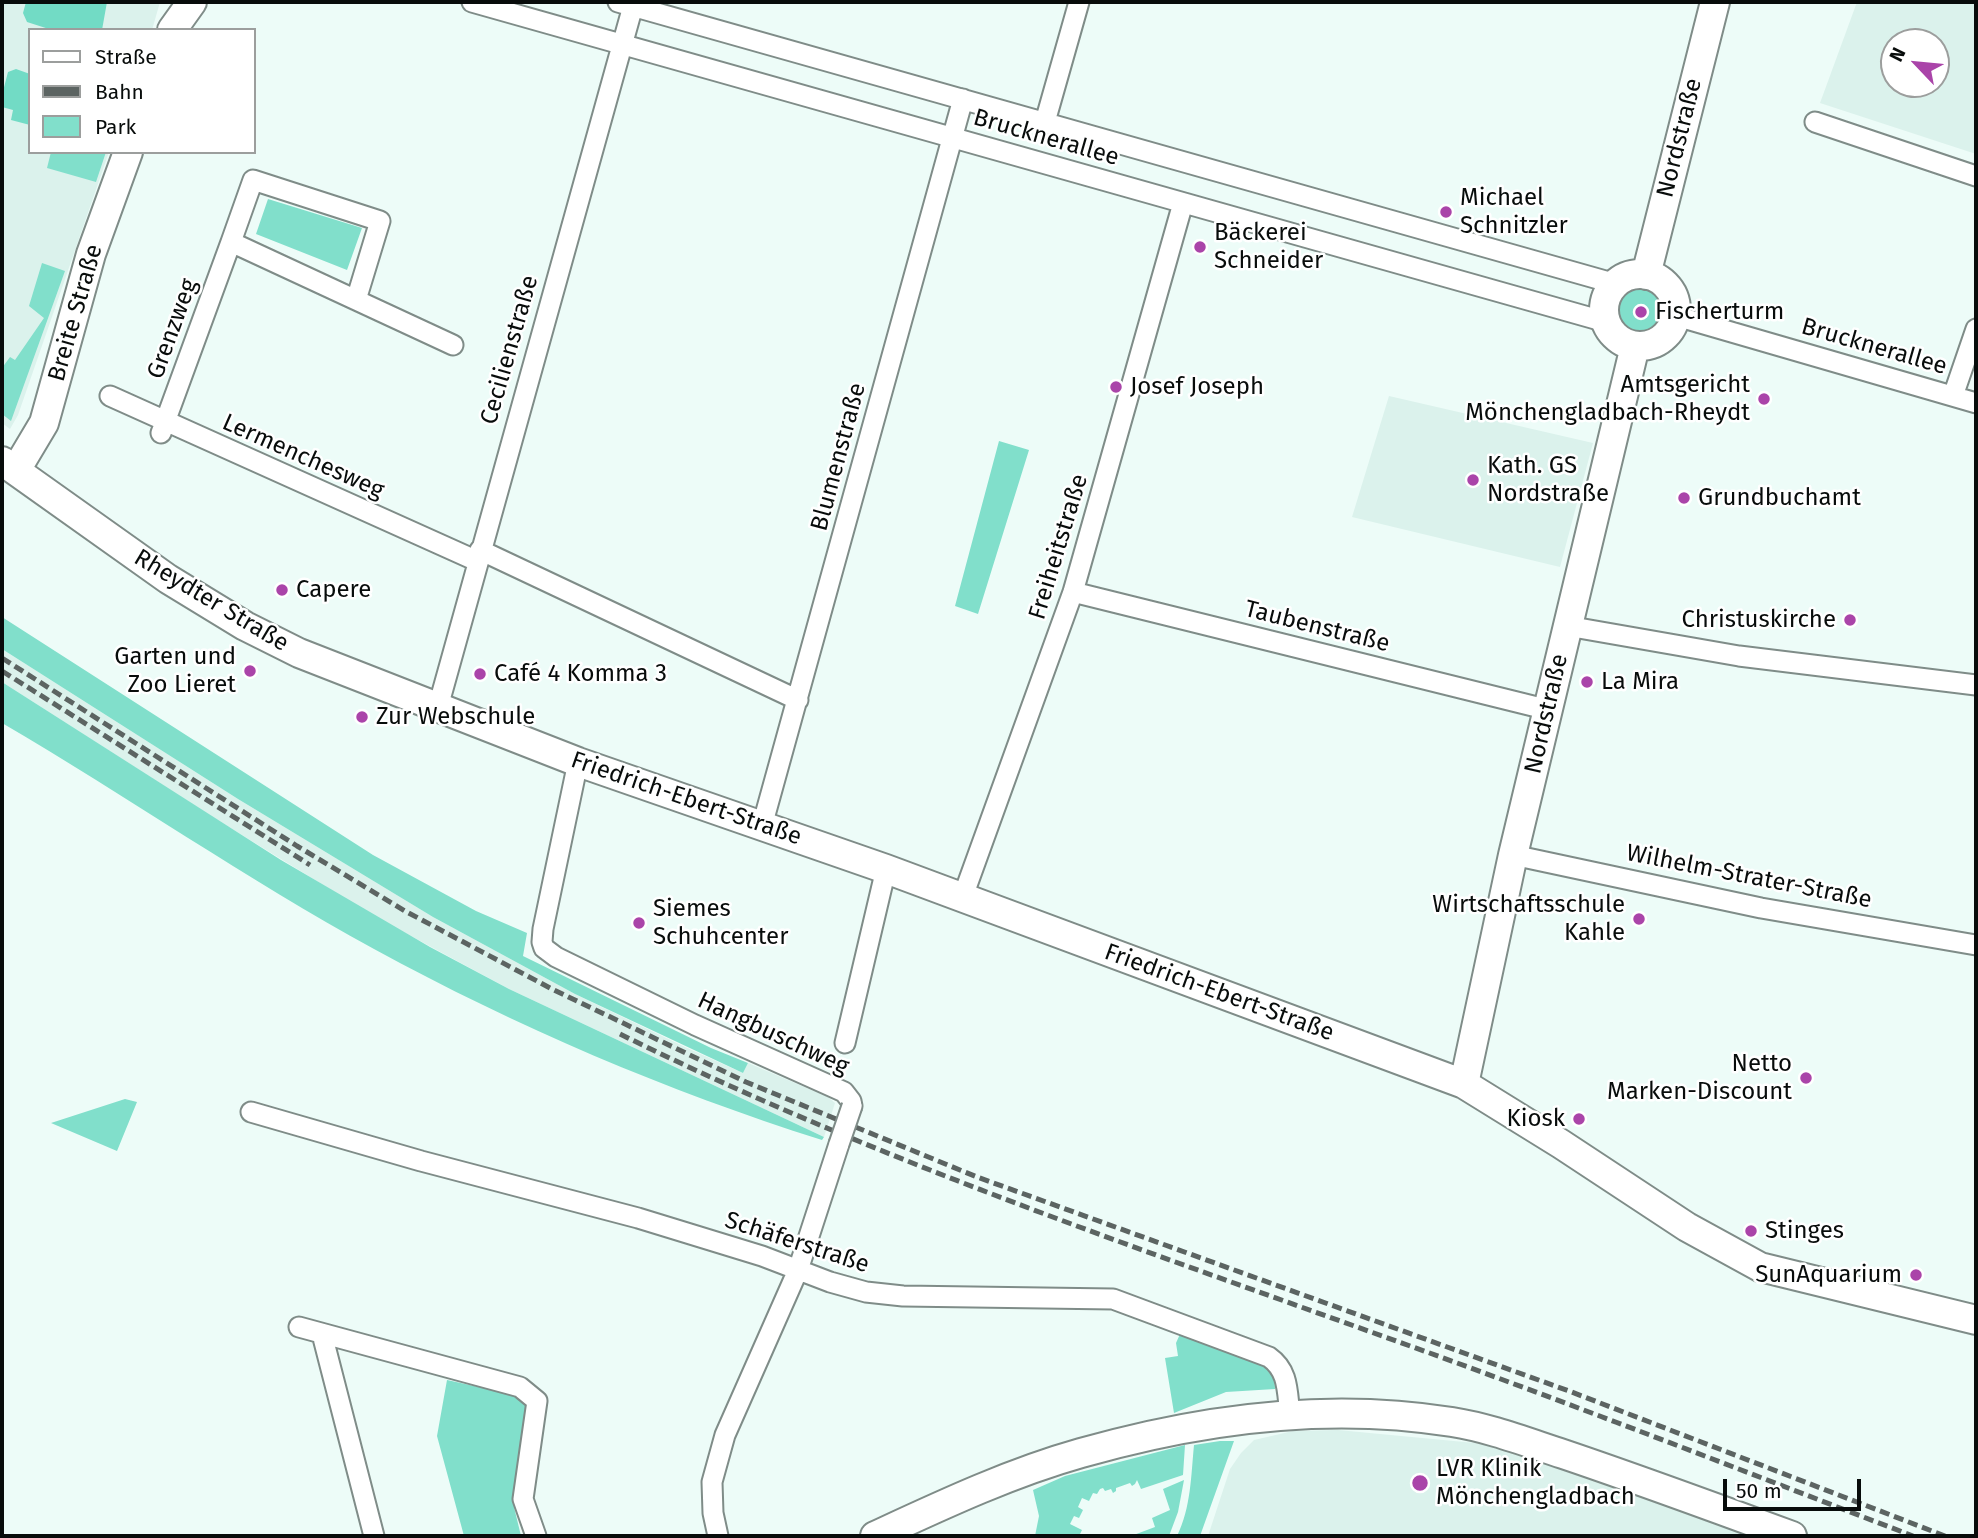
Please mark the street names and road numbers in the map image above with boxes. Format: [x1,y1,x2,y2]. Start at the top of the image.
street label: Nordstraße [1651,75,1709,201]
street label: Brucknerallee [970,103,1122,173]
street label: Breite Straße [43,241,109,385]
street label: Cecilienstraße [475,272,545,428]
street label: Grenzweg [142,275,204,383]
street label: Brucknerallee [1798,312,1950,382]
street label: Blumenstraße [805,380,873,534]
street label: Lermenchesweg [218,408,388,506]
street label: Freiheitstraße [1023,471,1095,623]
street label: Rheydter Straße [129,544,293,658]
street label: Taubenstraße [1242,595,1392,659]
street label: Nordstraße [1519,651,1575,777]
street label: Friedrich-Ebert-Straße [567,746,805,852]
street label: Wilhelm-Strater-Straße [1624,839,1874,915]
street label: Friedrich-Ebert-Straße [1100,938,1338,1048]
street label: Hangbuschweg [693,986,853,1082]
street label: Schäferstraße [721,1206,873,1280]

